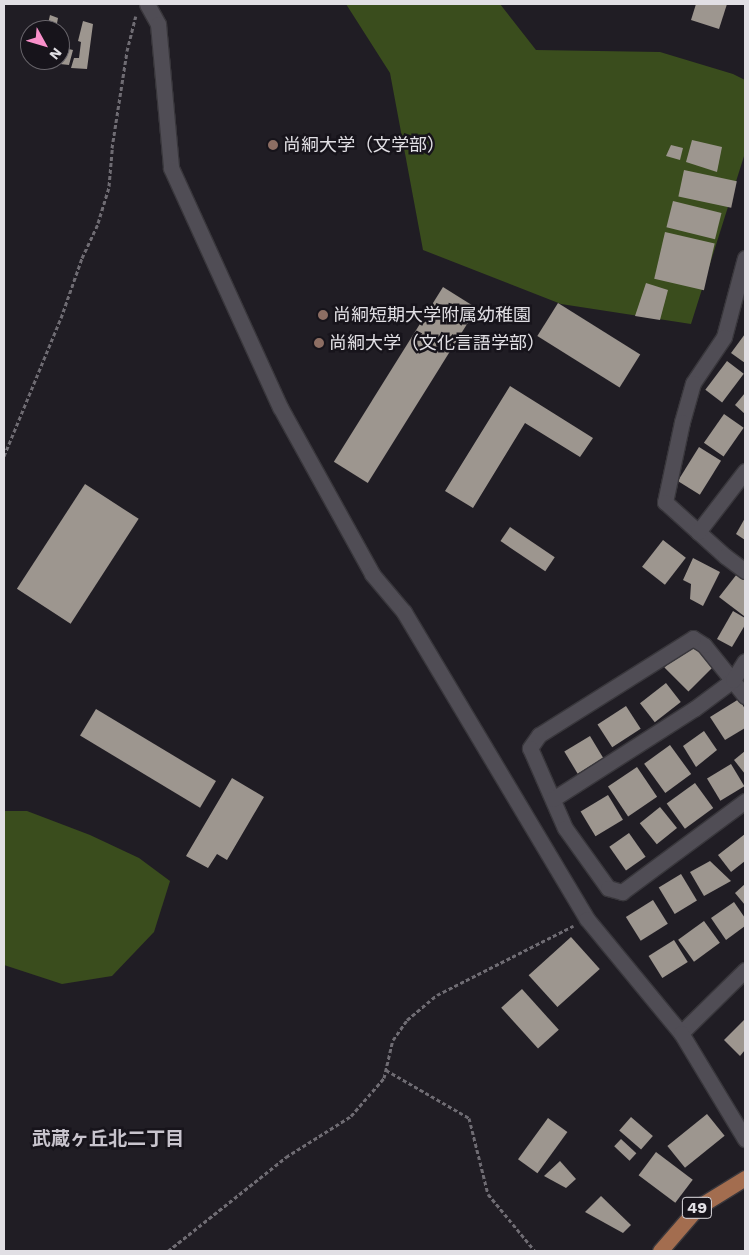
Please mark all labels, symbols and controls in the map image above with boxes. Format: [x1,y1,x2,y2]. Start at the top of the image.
north arrow [20,20,70,70]
text: N [46,45,65,63]
place label: 尚絅大学（文学部） [283,134,445,156]
marker: 尚絅大学（文学部） [267,139,279,151]
place label: 尚絅短期大学附属幼稚園 [333,304,531,326]
marker: 尚絅短期大学附属幼稚園 [317,309,329,321]
place label: 尚絅大学（文化言語学部） [329,332,545,354]
marker: 尚絅大学（文化言語学部） [313,337,325,349]
district label: 武蔵ヶ丘北二丁目 [32,1128,184,1150]
road number: 49 [681,1194,713,1222]

